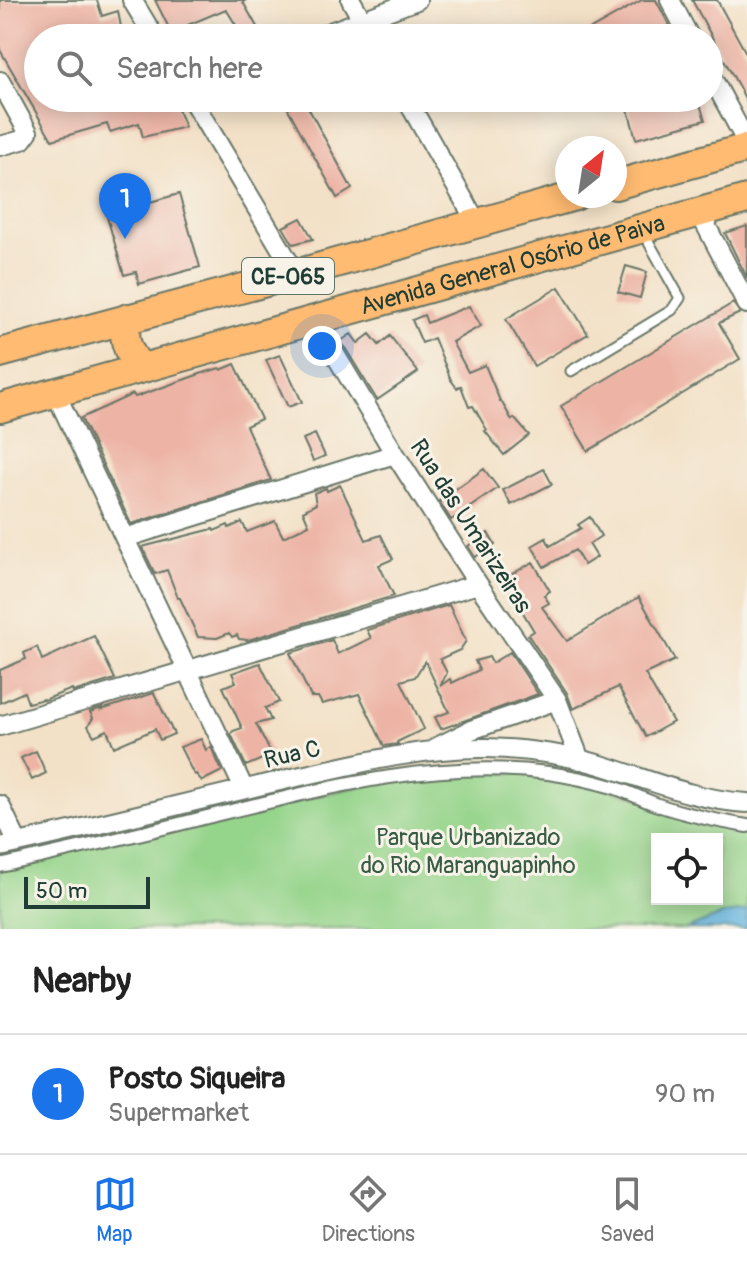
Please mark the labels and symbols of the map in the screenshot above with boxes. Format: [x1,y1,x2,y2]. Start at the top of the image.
north arrow [555,136,627,208]
pin: 1 [99,173,151,239]
street label: Avenida General Osório de Paiva [357,209,668,322]
road number: CE-065 [242,258,334,294]
your location [302,326,342,366]
street label: Rua das Umarizeiras [404,434,538,619]
street label: Rua C [261,734,323,775]
park label: Parque Urbanizado do Rio Maranguapinho [360,823,576,880]
scale bar [24,873,150,909]

